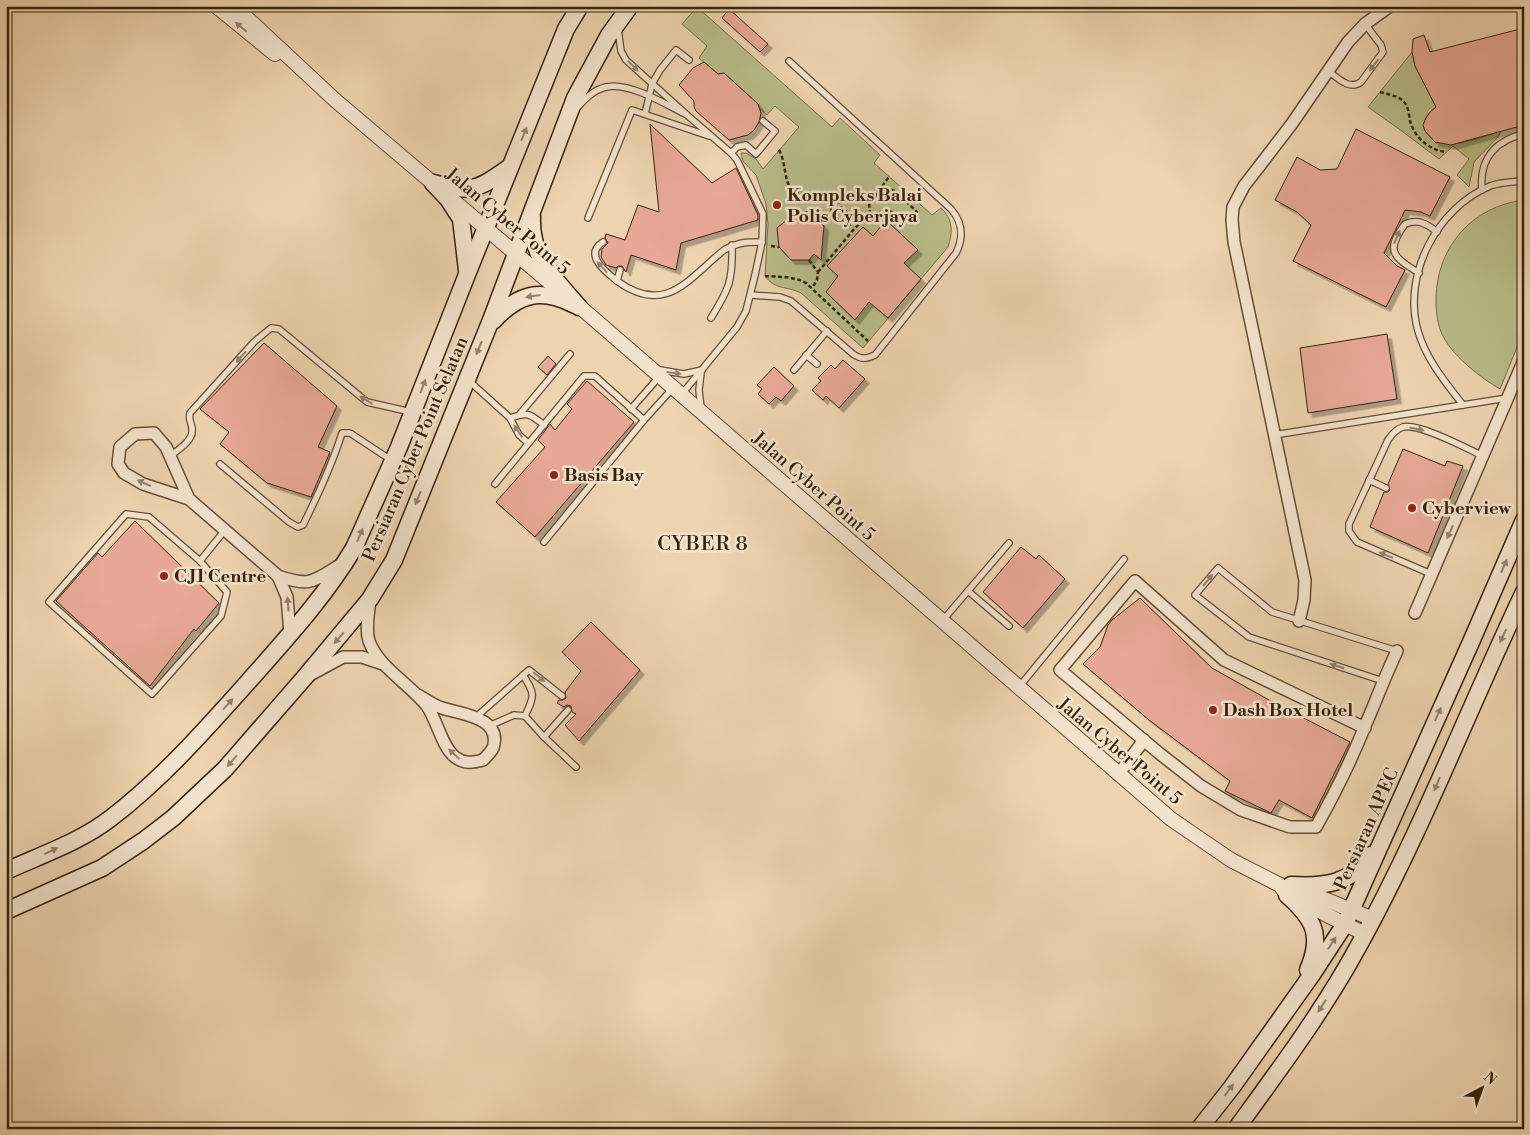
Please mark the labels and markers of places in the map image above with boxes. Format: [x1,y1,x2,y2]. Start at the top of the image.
place label: Kompleks Balai Polis Cyberjaya [787,184,922,228]
marker: Kompleks Balai Polis Cyberjaya [771,199,783,211]
place label: Basis Bay [564,464,645,487]
marker: Basis Bay [548,469,560,481]
place label: Cyberview [1422,497,1512,520]
marker: Cyberview [1406,502,1418,514]
place label: CJ1 Centre [174,565,267,588]
marker: CJ1 Centre [158,570,170,582]
place label: Dash Box Hotel [1223,699,1353,722]
marker: Dash Box Hotel [1207,704,1219,716]

